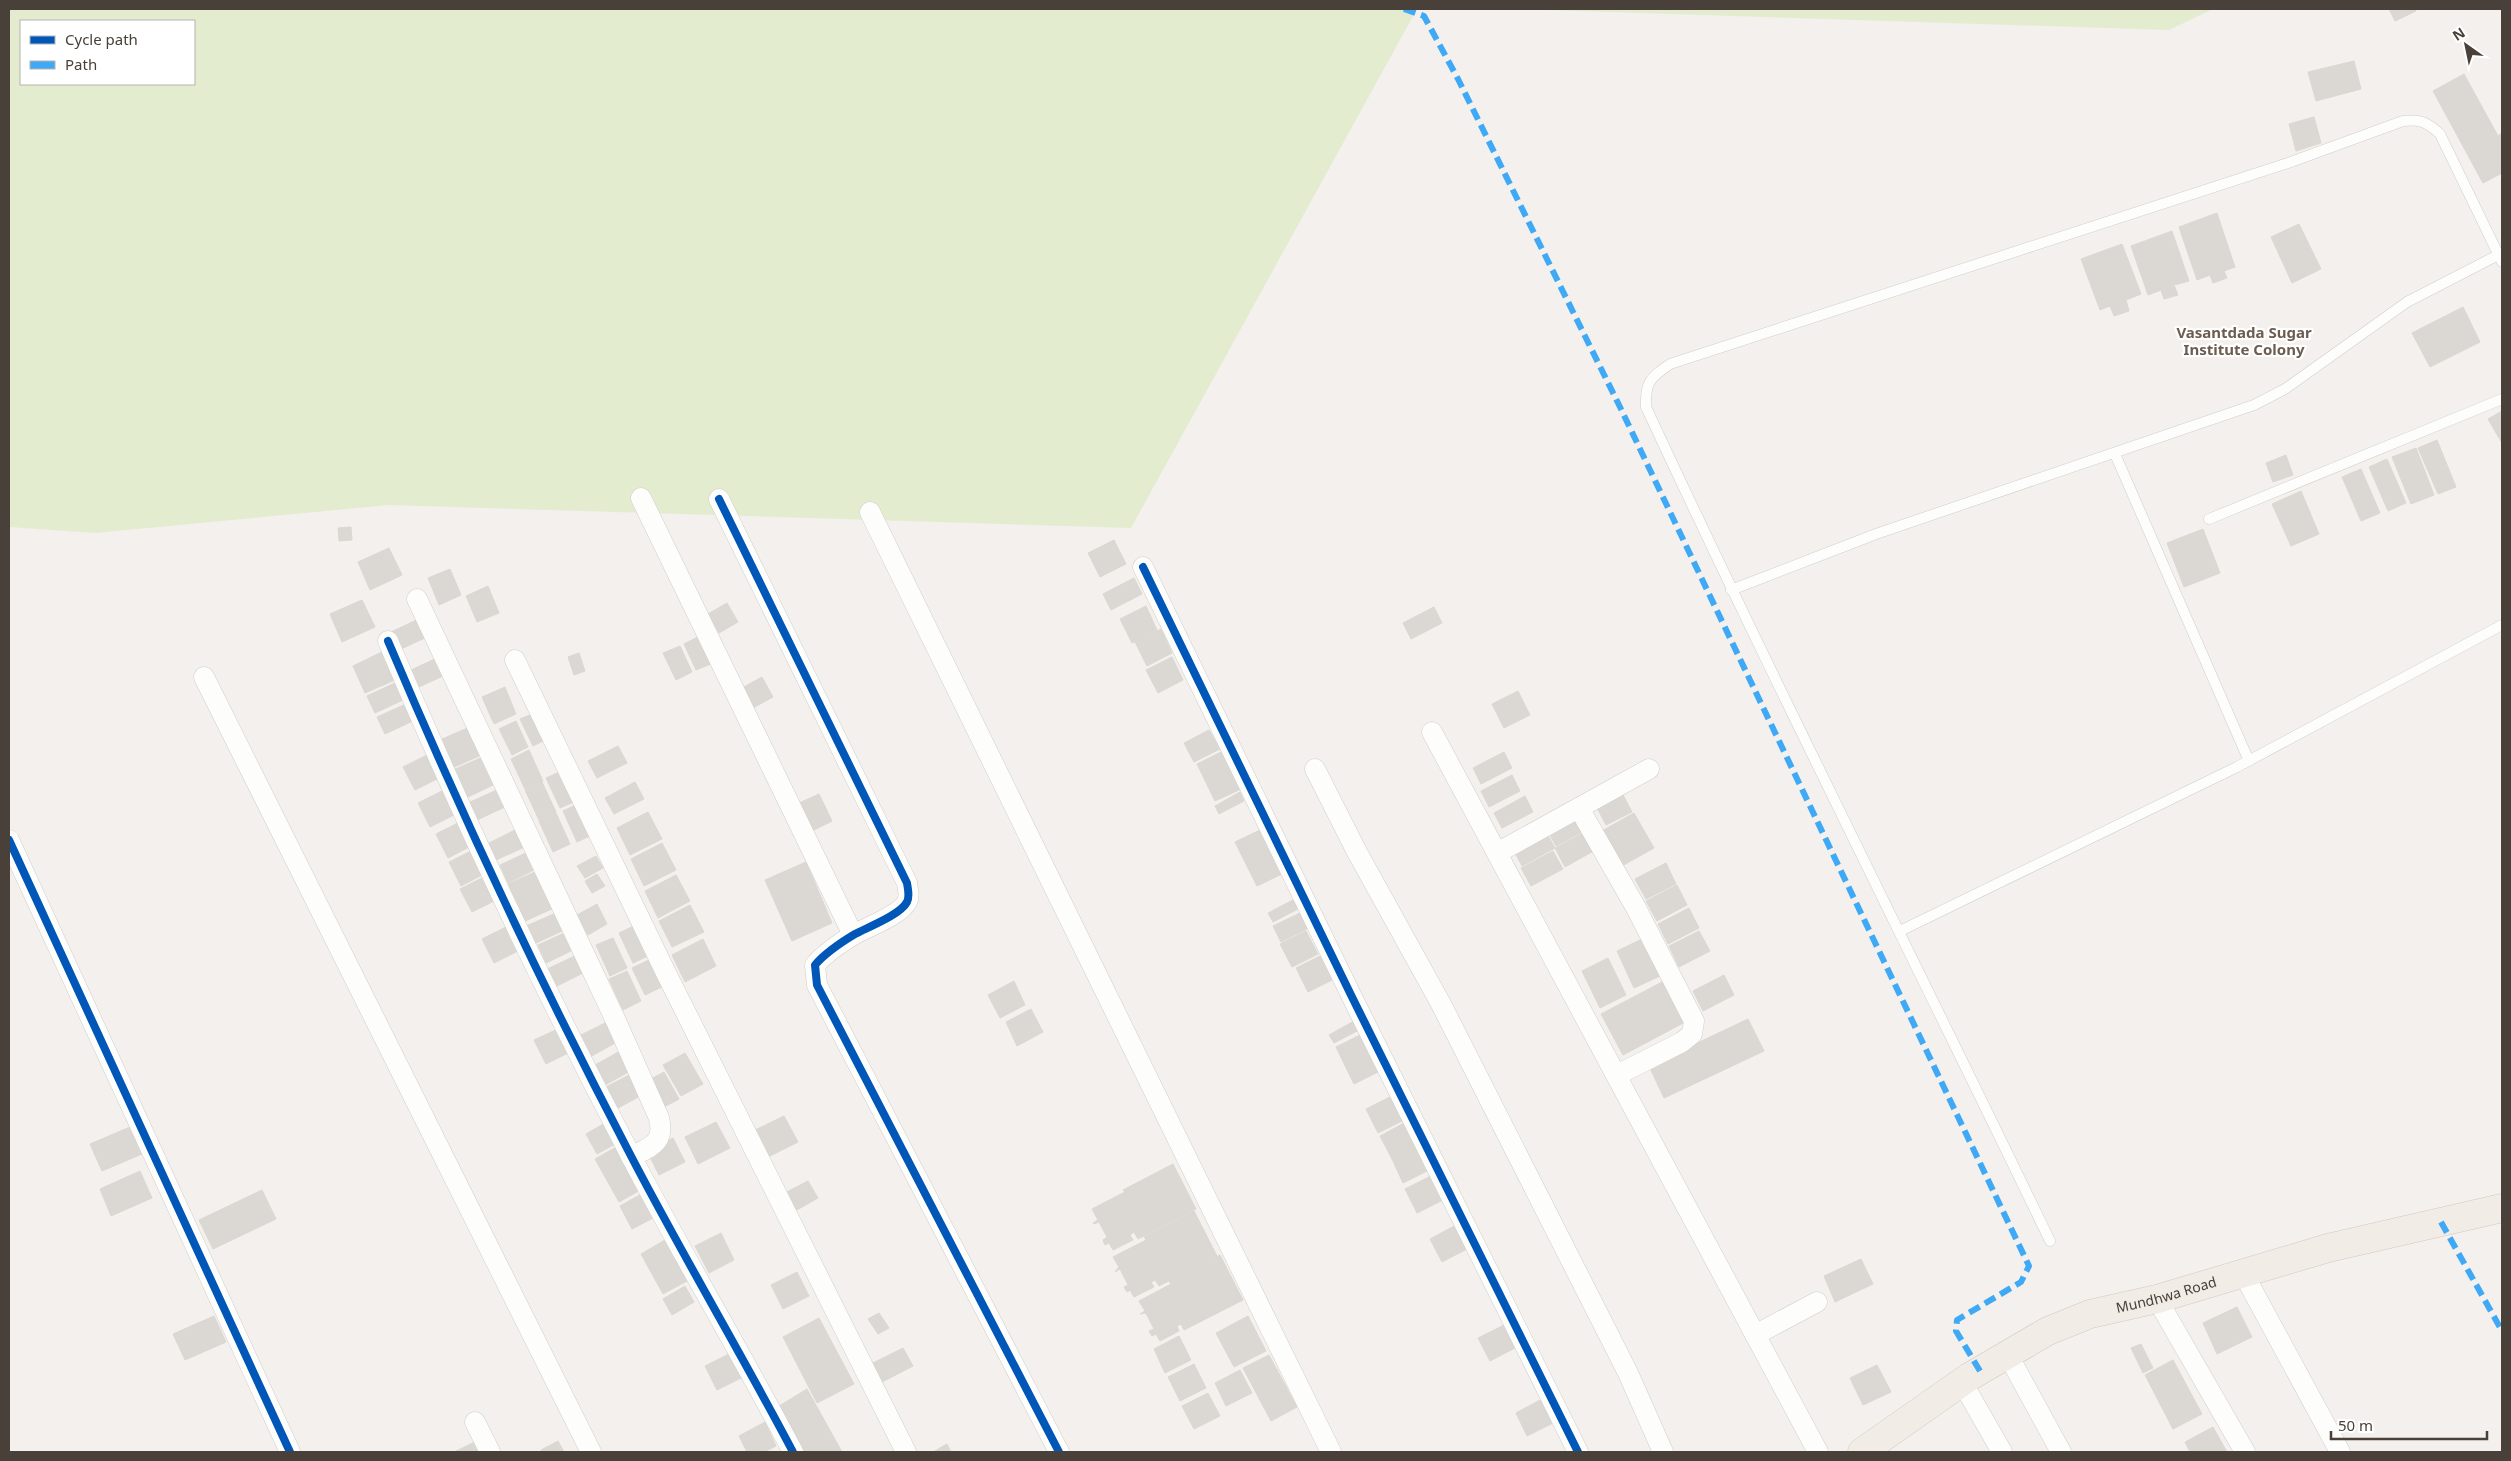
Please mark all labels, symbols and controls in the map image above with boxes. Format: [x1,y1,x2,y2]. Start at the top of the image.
legend [20,20,195,85]
north arrow [2441,20,2491,70]
text: N [2449,23,2469,45]
text: Cycle path [65,29,138,49]
text: Path [65,54,97,74]
district label: Vasantdada Sugar Institute Colony [2176,322,2312,359]
street label: Mundhwa Road [2114,1272,2219,1317]
scale bar [2331,1408,2487,1440]
text: 50 m [2338,1415,2373,1435]

